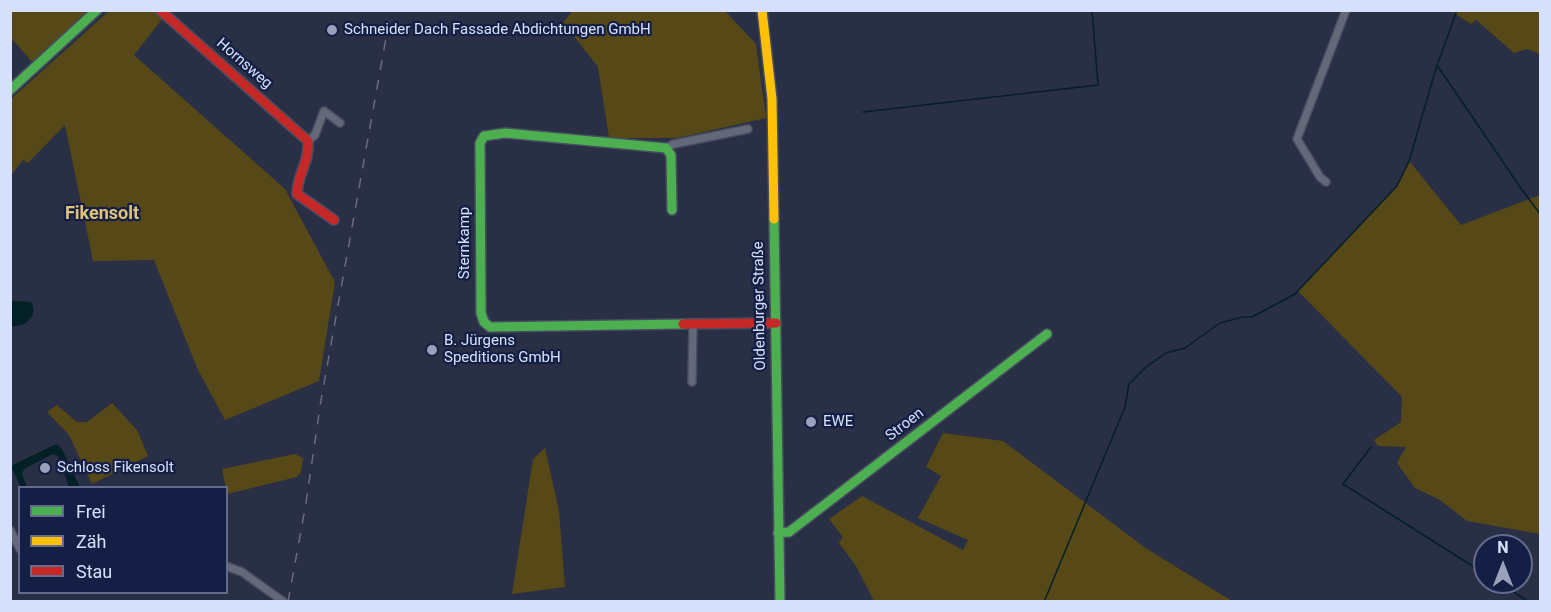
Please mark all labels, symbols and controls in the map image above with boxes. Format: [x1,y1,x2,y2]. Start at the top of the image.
place label: Schneider Dach Fassade Abdichtungen GmbH [344,21,651,39]
marker: Schneider Dach Fassade Abdichtungen GmbH [325,23,339,37]
street label: Hornsweg [212,35,276,93]
district label: Fikensolt [65,203,139,225]
street label: Sternkamp [456,207,474,279]
street label: Oldenburger Straße [750,241,770,371]
place label: B. Jürgens Speditions GmbH [444,332,561,367]
marker: B. Jürgens Speditions GmbH [425,343,439,357]
street label: Stroen [882,405,928,445]
place label: EWE [823,413,853,431]
marker: EWE [804,415,818,429]
place label: Schloss Fikensolt [57,459,174,477]
marker: Schloss Fikensolt [38,461,52,475]
legend [18,486,228,594]
text: Frei [76,501,106,522]
text: Zäh [76,531,107,552]
north arrow [1473,534,1533,594]
text: N [1497,538,1509,557]
text: Stau [76,561,112,582]

